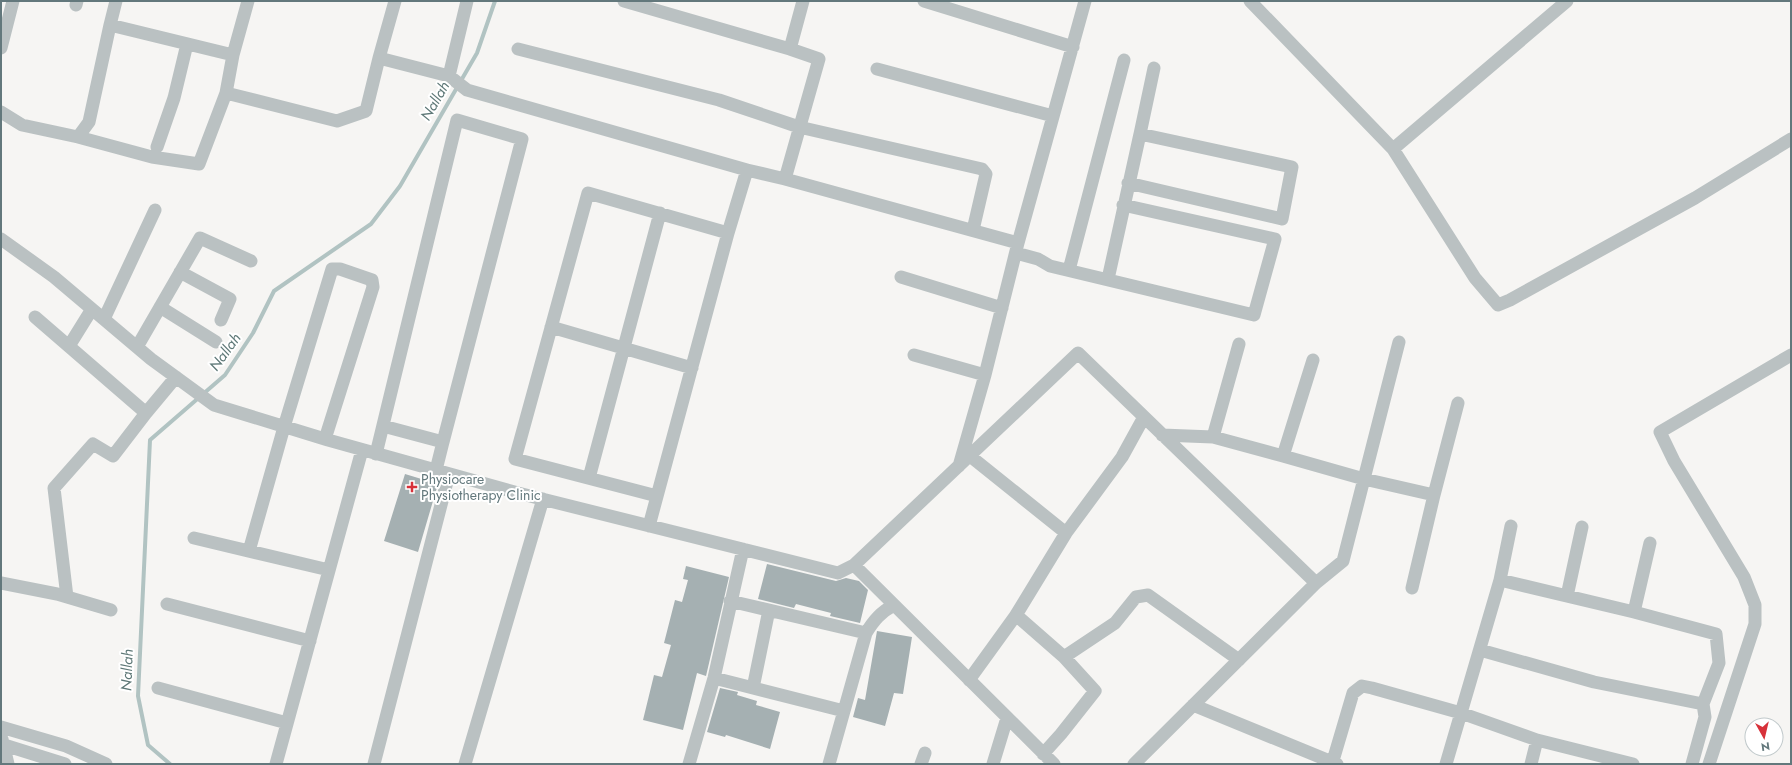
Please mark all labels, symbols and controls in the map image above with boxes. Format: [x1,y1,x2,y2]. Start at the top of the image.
water label: Nallah [415,77,455,125]
water label: Nallah [204,328,246,376]
place label: Physiocare Physiotherapy Clinic [421,469,541,505]
marker: Physiocare Physiotherapy Clinic [406,481,418,493]
water label: Nallah [115,649,139,691]
north arrow [1744,717,1784,757]
text: N [1760,738,1771,755]

